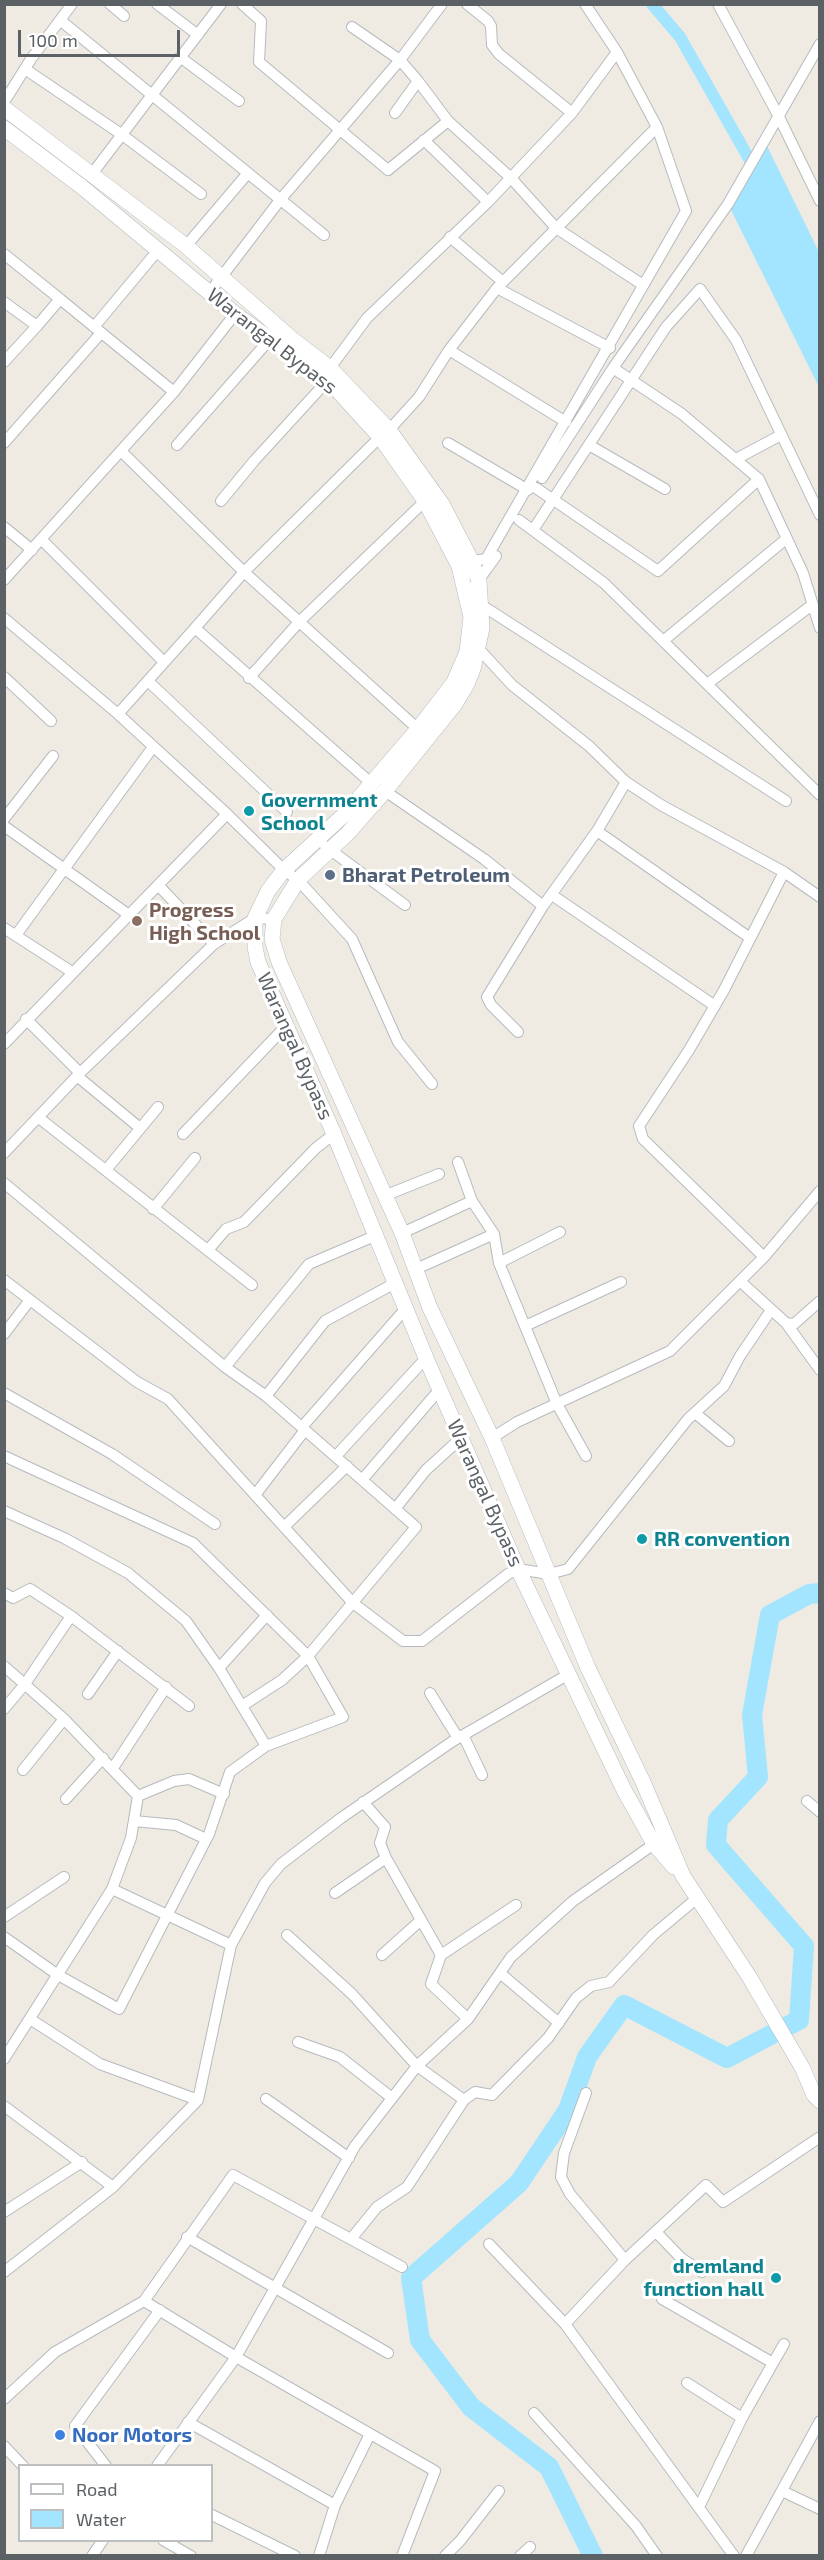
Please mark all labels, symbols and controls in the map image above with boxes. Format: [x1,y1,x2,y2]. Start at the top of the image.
scale bar [21,18,183,56]
text: 100 m [29,29,78,51]
street label: Warangal Bypass [202,283,342,399]
place label: Government School [261,788,378,835]
marker: Government School [242,804,256,818]
place label: Bharat Petroleum [342,863,510,887]
marker: Bharat Petroleum [323,868,337,882]
place label: Progress High School [149,898,260,945]
marker: Progress High School [130,914,144,928]
street label: Warangal Bypass [252,969,338,1123]
street label: Warangal Bypass [442,1416,528,1570]
place label: RR convention [654,1527,790,1551]
marker: RR convention [635,1532,649,1546]
place label: dremland function hall [643,2254,764,2301]
marker: dremland function hall [769,2271,783,2285]
place label: Noor Motors [72,2423,192,2447]
marker: Noor Motors [53,2428,67,2442]
legend [18,2464,213,2542]
text: Road [76,2478,117,2500]
text: Water [76,2508,126,2530]

